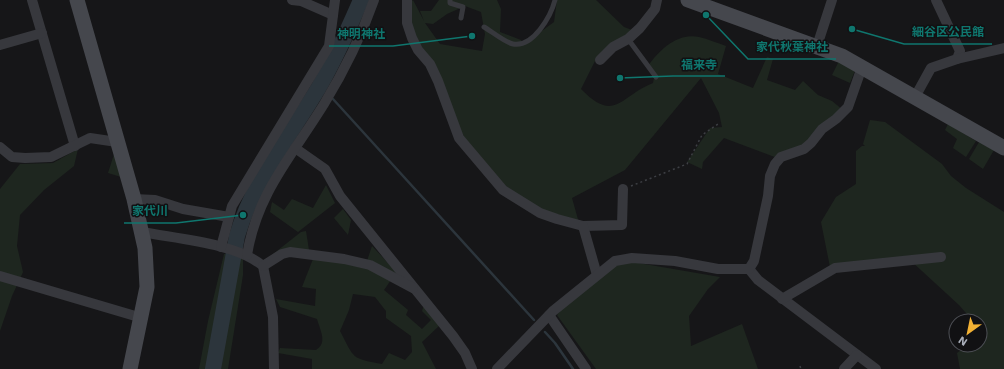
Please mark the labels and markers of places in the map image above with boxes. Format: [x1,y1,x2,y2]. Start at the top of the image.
callout: 細谷区公民館 [904,20,992,44]
callout: 神明神社 [329,22,393,46]
callout: 家代秋葉神社 [748,35,836,59]
callout: 福来寺 [673,52,725,76]
callout: 家代川 [124,199,176,223]

